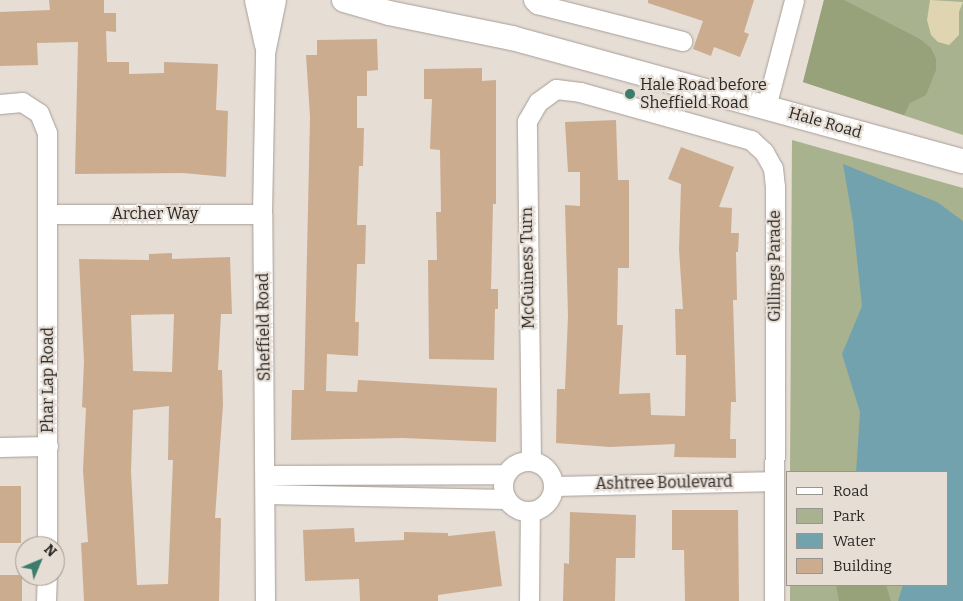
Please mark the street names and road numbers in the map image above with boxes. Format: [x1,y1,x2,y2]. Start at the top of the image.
street label: Hale Road [786,103,864,143]
street label: Archer Way [112,204,198,224]
street label: McGuiness Turn [517,207,539,329]
street label: Gillings Parade [765,210,785,322]
street label: Sheffield Road [253,273,275,381]
street label: Phar Lap Road [38,327,58,433]
street label: Ashtree Boulevard [595,472,733,494]

